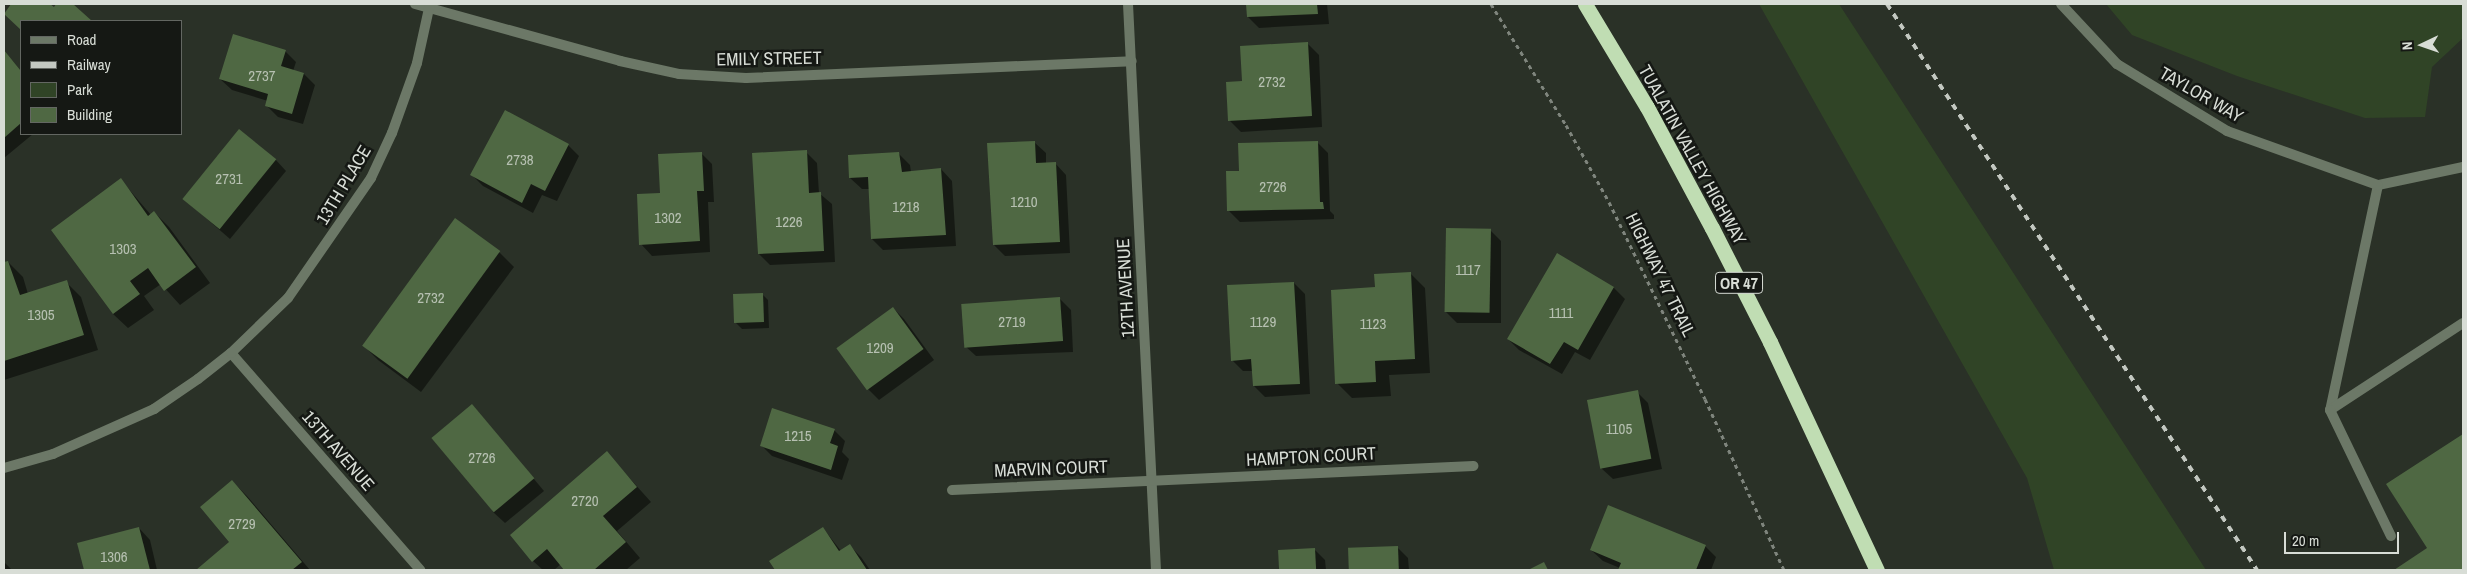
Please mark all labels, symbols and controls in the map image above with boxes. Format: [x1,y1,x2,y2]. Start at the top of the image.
legend [20,20,182,135]
north arrow [2397,20,2447,70]
text: Road [67,29,96,50]
text: N [2398,41,2416,50]
street label: EMILY STREET [716,47,822,71]
text: Railway [67,54,111,75]
street label: TUALATIN VALLEY HIGHWAY [1634,61,1750,249]
street label: TAYLOR WAY [2155,62,2247,128]
house number: 2737 [248,67,276,85]
house number: 2732 [1258,73,1286,91]
text: Park [67,79,92,100]
text: Building [67,104,112,125]
street label: 13TH PLACE [312,141,376,229]
house number: 2738 [506,151,534,169]
house number: 2731 [215,170,243,188]
house number: 2726 [1259,178,1287,196]
house number: 1210 [1010,193,1038,211]
house number: 1218 [892,198,920,216]
house number: 1302 [654,209,682,227]
street label: HIGHWAY 47 TRAIL [1621,209,1699,341]
house number: 1226 [775,213,803,231]
street label: 12TH AVENUE [1113,238,1139,338]
house number: 1303 [109,240,137,258]
house number: 1117 [1455,261,1481,279]
road number: OR 47 [1714,270,1764,296]
house number: 2732 [417,289,445,307]
house number: 1111 [1549,304,1573,322]
house number: 1305 [27,306,55,324]
house number: 2719 [998,313,1026,331]
house number: 1129 [1250,313,1276,331]
house number: 1123 [1360,315,1386,333]
house number: 1209 [866,339,894,357]
street label: 13TH AVENUE [297,406,379,496]
house number: 1105 [1606,420,1632,438]
house number: 1215 [784,427,812,445]
street label: HAMPTON COURT [1246,443,1376,471]
house number: 2726 [468,449,496,467]
street label: MARVIN COURT [994,456,1108,482]
house number: 2720 [571,492,599,510]
house number: 2729 [228,515,256,533]
scale bar [2287,522,2402,554]
text: 20 m [2292,530,2319,551]
house number: 1306 [100,548,128,566]

